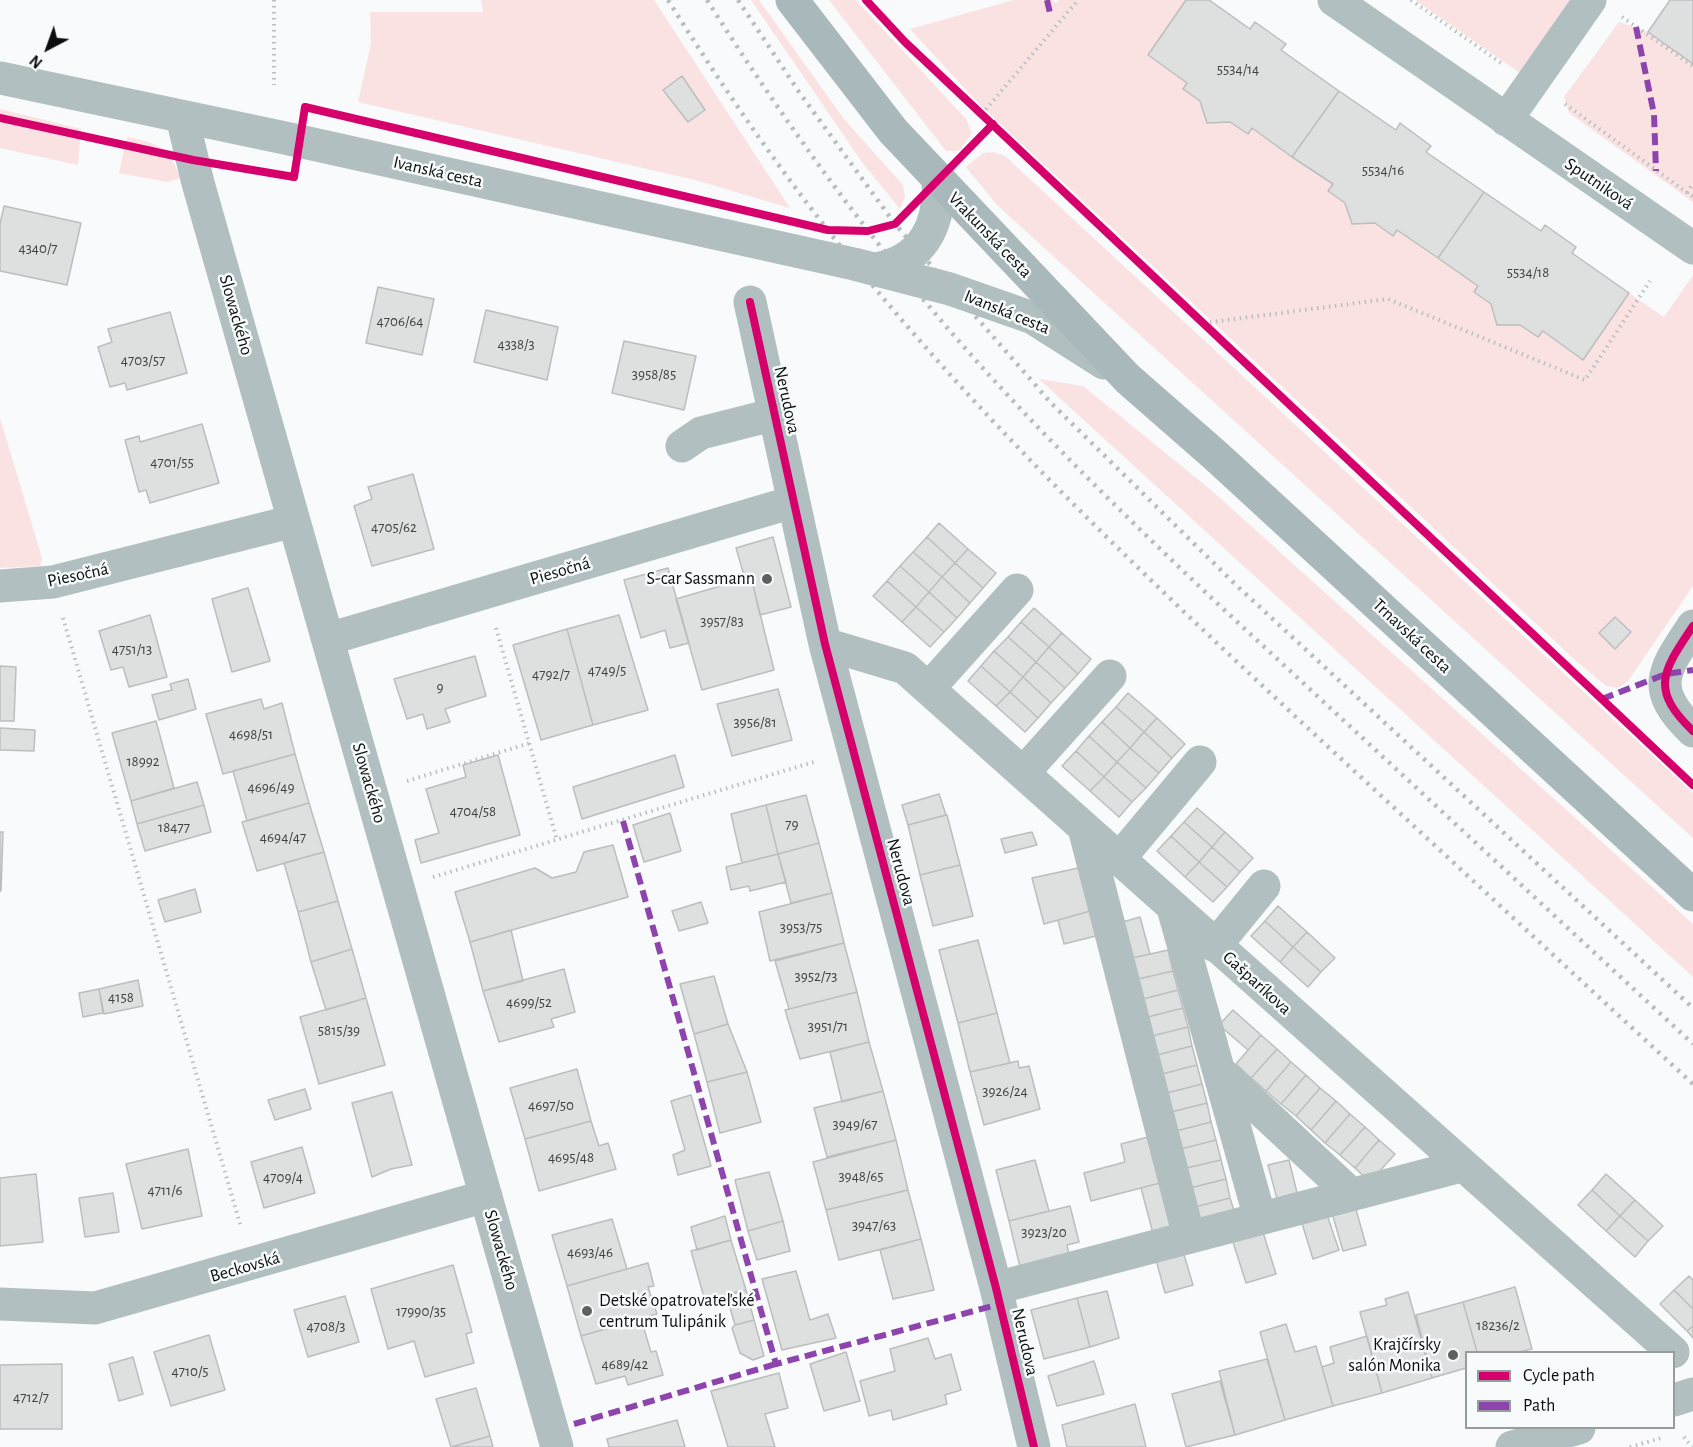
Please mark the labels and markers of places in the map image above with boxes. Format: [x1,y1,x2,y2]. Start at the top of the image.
place label: S-car Sassmann [647,568,755,590]
marker: S-car Sassmann [760,572,774,586]
place label: Detské opatrovateľské centrum Tulipánik [599,1290,755,1332]
marker: Detské opatrovateľské centrum Tulipánik [580,1304,594,1318]
place label: Krajčírsky salón Monika [1348,1334,1441,1376]
marker: Krajčírsky salón Monika [1446,1348,1460,1362]

